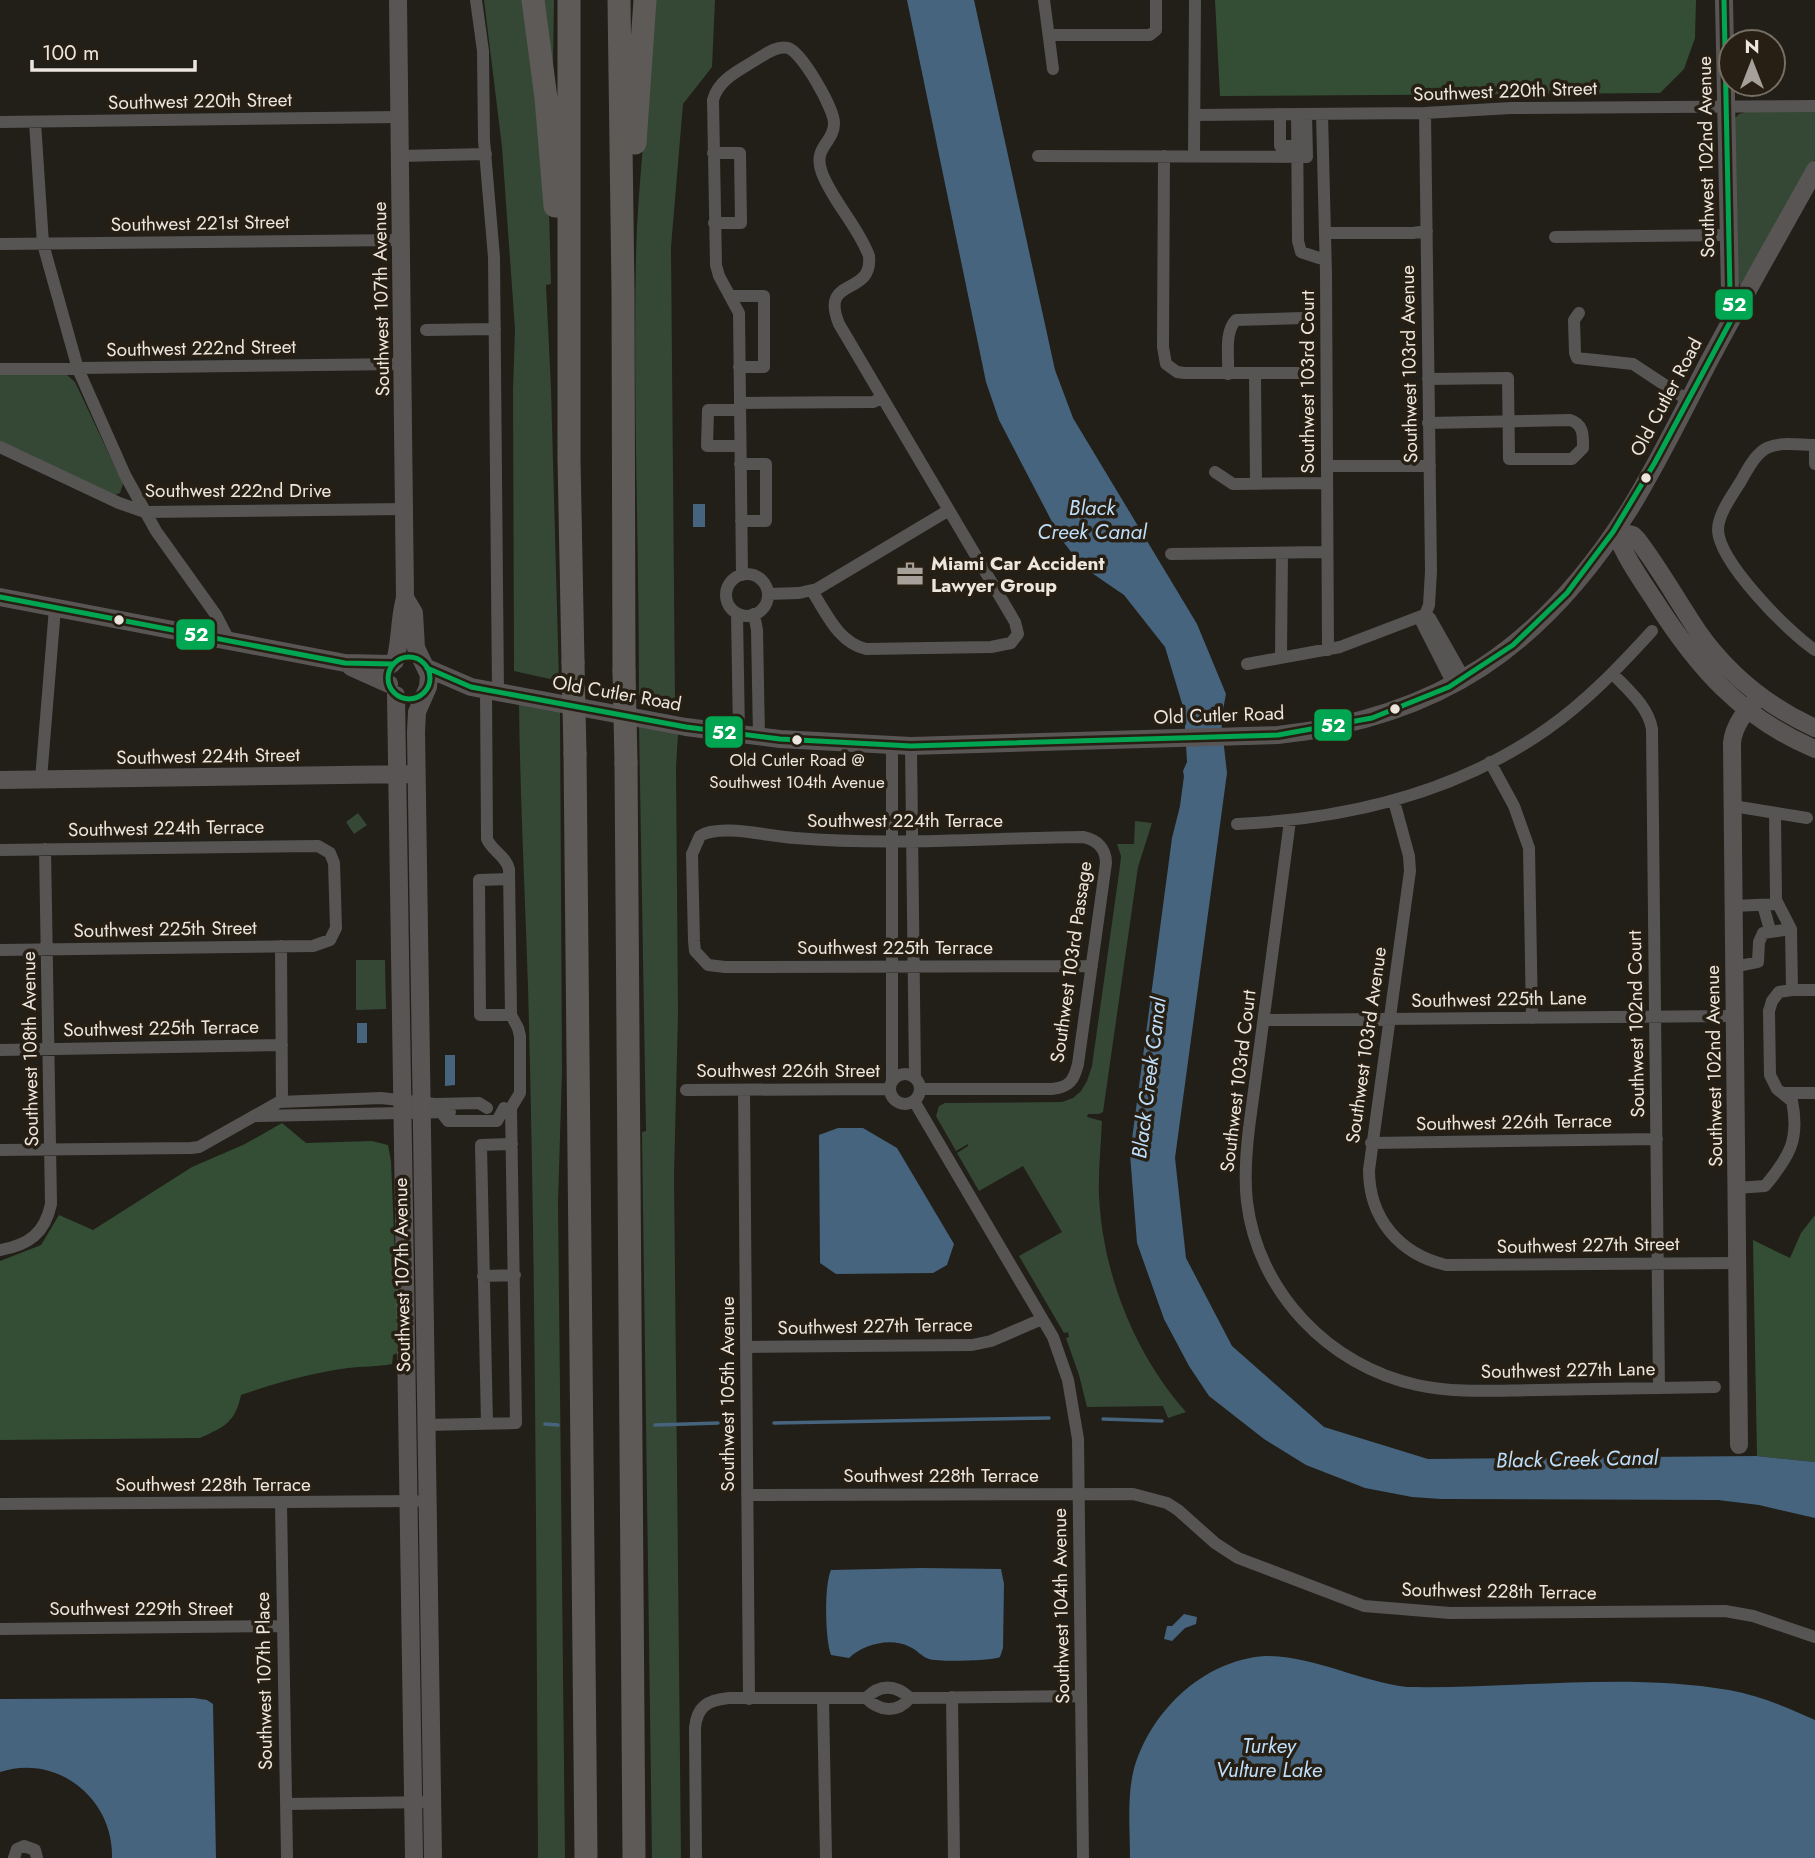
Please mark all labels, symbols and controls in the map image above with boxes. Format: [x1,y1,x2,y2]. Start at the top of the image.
scale bar [32,28,194,72]
north arrow [1717,28,1787,98]
text: N [1744,33,1760,60]
text: 100 m [42,38,99,68]
street label: Southwest 102nd Avenue [1691,56,1721,258]
street label: Southwest 220th Street [1413,74,1598,108]
street label: Southwest 220th Street [108,86,293,116]
street label: Southwest 107th Avenue [366,201,396,397]
street label: Southwest 221st Street [110,208,290,238]
street label: Southwest 103rd Avenue [1394,265,1424,463]
line badge: 52 [1714,288,1754,321]
street label: Southwest 103rd Court [1294,290,1321,474]
text: 52 [1722,291,1746,318]
street label: Southwest 222nd Street [106,333,297,363]
street label: Old Cutler Road [1623,333,1709,461]
unlabelled marker [1639,471,1653,485]
street label: Southwest 222nd Drive [145,477,332,504]
water label: Black Creek Canal [1037,493,1148,547]
place label: Miami Car Accident Lawyer Group [931,550,1105,599]
office icon: Miami Car Accident Lawyer Group [895,559,925,589]
unlabelled marker [112,613,126,627]
line badge: 52 [175,618,216,651]
text: 52 [184,621,208,648]
street label: Old Cutler Road [550,668,684,718]
street label: Old Cutler Road [1153,699,1285,731]
unlabelled marker [1388,702,1402,716]
line badge: 52 [1313,708,1353,742]
text: 52 [1321,712,1345,739]
line badge: 52 [704,715,744,749]
text: 52 [712,719,736,746]
marker: Old Cutler Road @ Southwest 104th Avenue [790,733,804,747]
street label: Southwest 224th Street [116,741,301,771]
place label: Old Cutler Road @ Southwest 104th Avenue [709,748,885,794]
street label: Southwest 224th Terrace [807,807,1003,834]
street label: Southwest 224th Terrace [68,813,265,843]
street label: Southwest 103rd Passage [1044,859,1099,1064]
street label: Southwest 225th Street [73,914,257,944]
street label: Southwest 102nd Court [1621,930,1651,1118]
street label: Southwest 225th Terrace [797,934,993,961]
street label: Southwest 103rd Avenue [1339,945,1393,1145]
street label: Southwest 108th Avenue [15,951,45,1147]
street label: Southwest 102nd Avenue [1699,965,1729,1167]
street label: Southwest 225th Lane [1411,984,1587,1014]
street label: Southwest 103rd Court [1213,988,1263,1174]
water label: Black Creek Canal [1124,994,1174,1160]
street label: Southwest 225th Terrace [63,1013,259,1043]
street label: Southwest 226th Street [696,1057,880,1084]
street label: Southwest 226th Terrace [1416,1107,1612,1137]
street label: Southwest 107th Avenue [387,1177,417,1373]
street label: Southwest 227th Street [1496,1230,1680,1260]
street label: Southwest 105th Avenue [714,1296,741,1492]
street label: Southwest 227th Terrace [777,1311,973,1341]
street label: Southwest 227th Lane [1480,1355,1656,1385]
water label: Black Creek Canal [1496,1443,1660,1475]
street label: Southwest 228th Terrace [843,1462,1039,1489]
street label: Southwest 228th Terrace [115,1471,311,1498]
street label: Southwest 104th Avenue [1046,1508,1076,1704]
street label: Southwest 228th Terrace [1401,1576,1597,1606]
street label: Southwest 107th Place [249,1591,279,1770]
street label: Southwest 229th Street [49,1595,233,1622]
water label: Turkey Vulture Lake [1216,1731,1323,1785]

